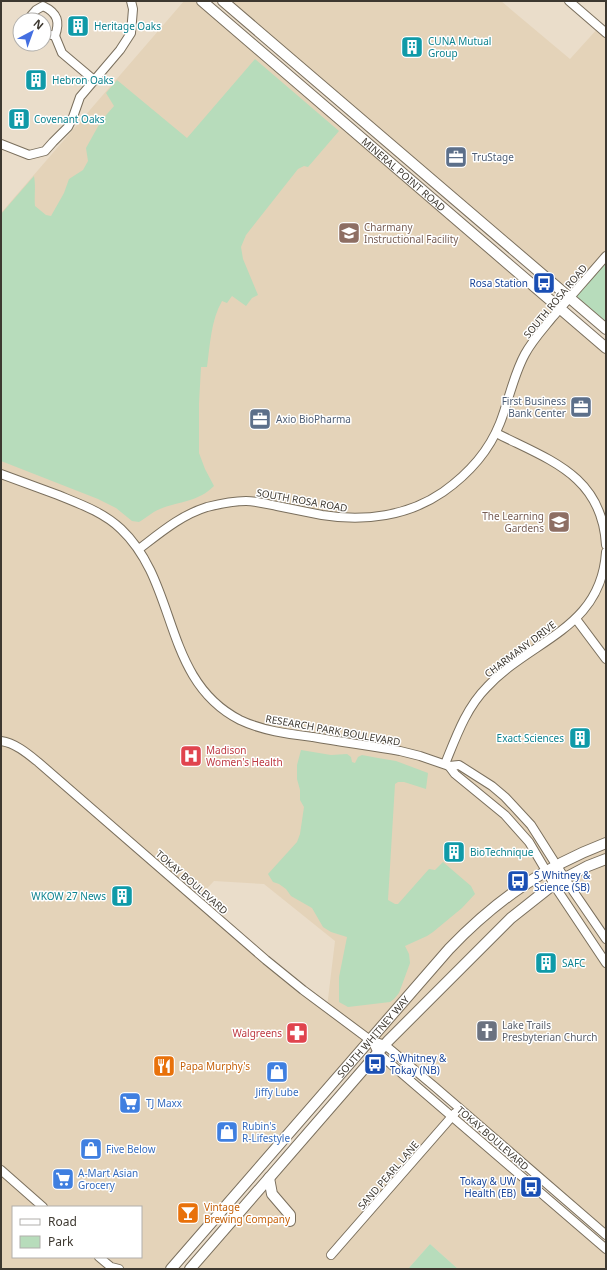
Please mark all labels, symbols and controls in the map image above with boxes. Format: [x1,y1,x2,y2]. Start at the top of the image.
north arrow [12,12,52,52]
building icon: Heritage Oaks [65,13,91,39]
text: N [31,15,47,33]
place label: Heritage Oaks [94,19,161,33]
building icon: CUNA Mutual Group [399,34,425,60]
place label: CUNA Mutual Group [428,34,491,60]
building icon: Hebron Oaks [23,67,49,93]
place label: Hebron Oaks [52,73,114,87]
building icon: Covenant Oaks [6,106,32,132]
place label: Covenant Oaks [34,112,105,126]
street label: MINERAL POINT ROAD [359,134,449,214]
office icon: TruStage [443,144,469,170]
place label: TruStage [472,150,514,164]
school or university icon: Charmany Instructional Facility [336,220,362,246]
place label: Charmany Instructional Facility [364,220,459,246]
street label: SOUTH ROSA ROAD [520,261,590,341]
bus stop icon: Rosa Station [531,270,557,296]
place label: Rosa Station [470,276,528,290]
place label: First Business Bank Center [502,394,566,420]
office icon: First Business Bank Center [568,394,594,420]
office icon: Axio BioPharma [247,406,273,432]
place label: Axio BioPharma [276,412,351,426]
street label: SOUTH ROSA ROAD [255,485,349,515]
place label: The Learning Gardens [482,509,544,535]
school or university icon: The Learning Gardens [546,509,572,535]
street label: CHARMANY DRIVE [481,617,559,681]
street label: RESEARCH PARK BOULEVARD [264,711,402,749]
building icon: Exact Sciences [567,725,593,751]
place label: Exact Sciences [497,731,564,745]
hospital icon: Madison Women's Health [178,743,204,769]
place label: Madison Women's Health [206,743,283,769]
building icon: BioTechnique [441,839,467,865]
place label: BioTechnique [470,845,534,859]
street label: TOKAY BOULEVARD [153,847,231,917]
bus stop icon: S Whitney & Science (SB) [505,868,531,894]
place label: S Whitney & Science (SB) [534,868,591,894]
building icon: WKOW 27 News [109,883,135,909]
place label: WKOW 27 News [31,889,106,903]
building icon: SAFC [533,950,559,976]
place label: SAFC [562,956,586,970]
street label: SOUTH WHITNEY WAY [334,992,413,1080]
church icon: Lake Trails Presbyterian Church [474,1018,500,1044]
place label: Lake Trails Presbyterian Church [502,1018,597,1044]
pharmacy icon: Walgreens [284,1020,310,1046]
place label: Walgreens [232,1026,282,1040]
bus stop icon: S Whitney & Tokay (NB) [362,1051,388,1077]
place label: S Whitney & Tokay (NB) [390,1051,447,1077]
restaurant icon: Papa Murphy's [151,1053,177,1079]
place label: Papa Murphy's [180,1059,250,1073]
shop icon: Jiffy Lube [264,1059,290,1085]
place label: Jiffy Lube [254,1085,299,1099]
supermarket icon: TJ Maxx [117,1090,143,1116]
place label: TJ Maxx [146,1096,183,1110]
street label: TOKAY BOULEVARD [454,1103,532,1173]
shop icon: Rubin's R-Lifestyle [214,1119,240,1145]
place label: Rubin's R-Lifestyle [242,1119,290,1145]
shop icon: Five Below [78,1136,104,1162]
street label: SAND PEARL LANE [354,1138,422,1212]
place label: Five Below [106,1142,156,1156]
supermarket icon: A-Mart Asian Grocery [50,1166,76,1192]
place label: A-Mart Asian Grocery [78,1166,138,1192]
place label: Tokay & UW Health (EB) [460,1174,517,1200]
bus stop icon: Tokay & UW Health (EB) [518,1174,544,1200]
bar icon: Vintage Brewing Company [175,1200,201,1226]
place label: Vintage Brewing Company [204,1200,291,1226]
legend [12,1206,142,1258]
text: Road [48,1213,77,1230]
text: Park [48,1233,74,1250]

